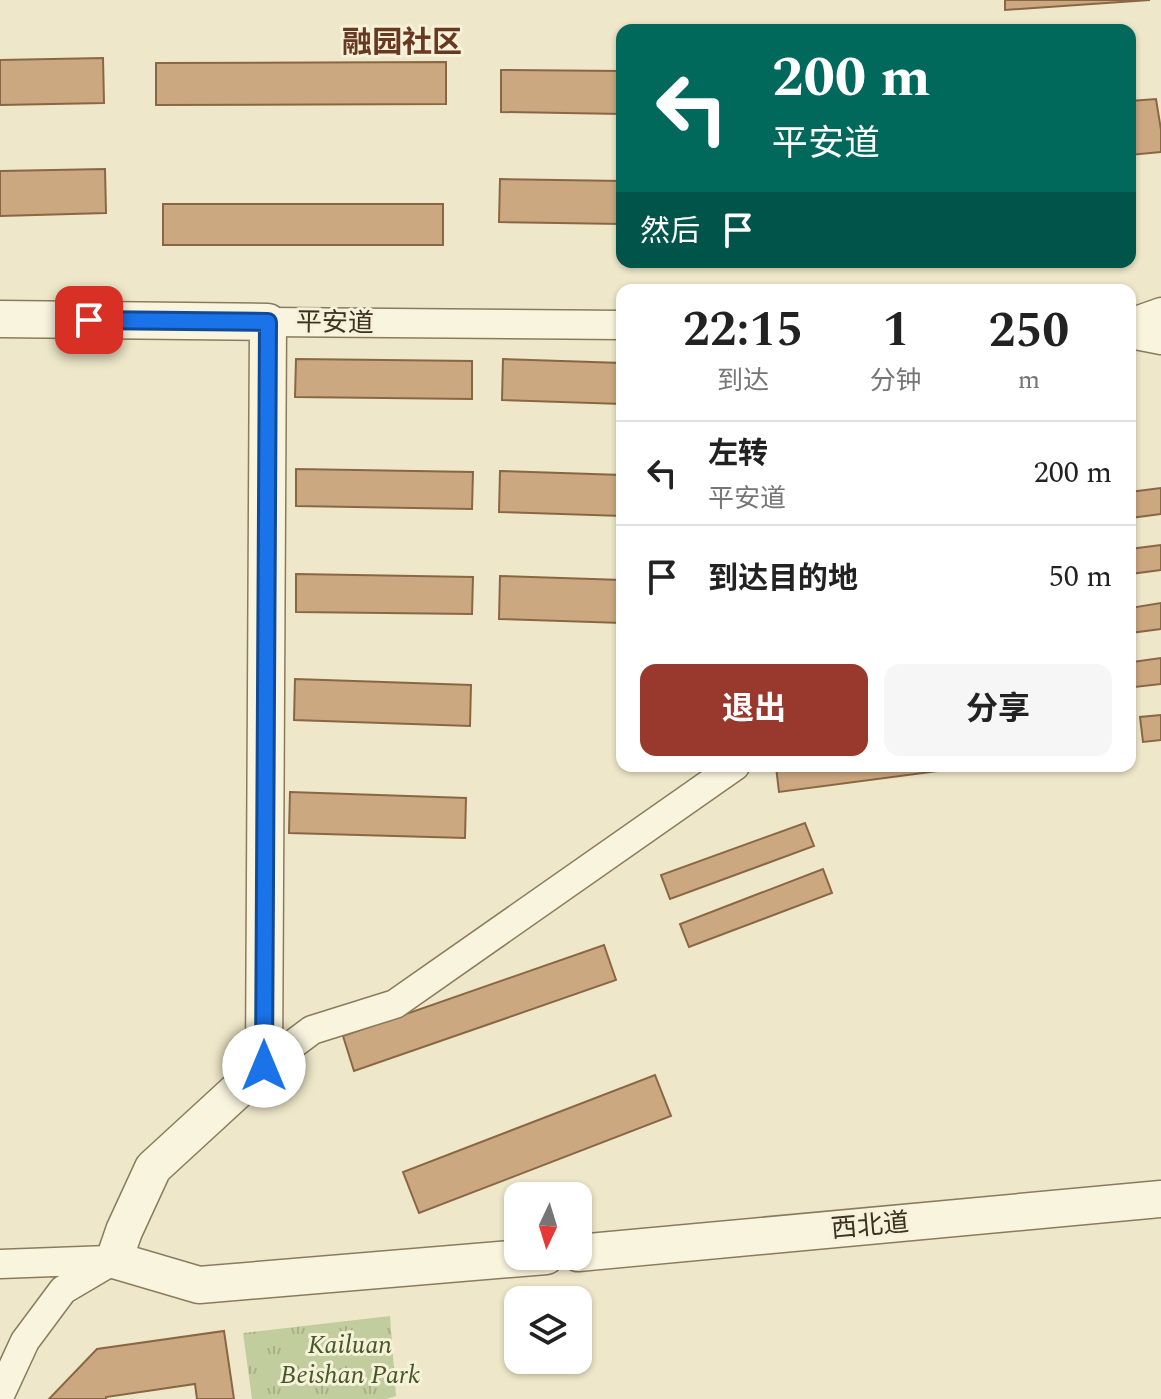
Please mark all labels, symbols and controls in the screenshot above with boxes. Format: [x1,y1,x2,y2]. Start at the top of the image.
district label: 融园社区 [342,20,462,66]
text: 200 m [772,36,931,121]
icon: left [640,56,744,160]
text: 平安道 [772,117,880,172]
icon: arrive [716,208,760,252]
text: 然后 [640,209,700,255]
pin [55,286,123,354]
text: 22:15 [683,294,803,367]
text: 1 [882,294,909,367]
text: 250 [989,295,1069,368]
icon: arrive [67,298,111,342]
street label: 平安道 [296,302,374,344]
text: m [1018,360,1040,400]
text: 到达 [717,361,769,401]
text: 分钟 [870,361,922,401]
text: 左转 [708,431,768,477]
text: 200 m [1034,450,1112,496]
icon: left [640,451,684,495]
text: 平安道 [708,479,786,519]
text: 50 m [1049,554,1112,600]
icon: arrive [640,555,684,599]
text: 到达目的地 [708,556,858,602]
button: 退出 [640,664,868,756]
button: 分享 [884,664,1112,756]
position arrow [222,1024,306,1108]
north arrow [504,1182,592,1270]
map controls [504,1182,592,1374]
street label: 西北道 [829,1203,911,1249]
button: layers [504,1286,592,1374]
park label: Kailuan Beishan Park [280,1325,420,1395]

